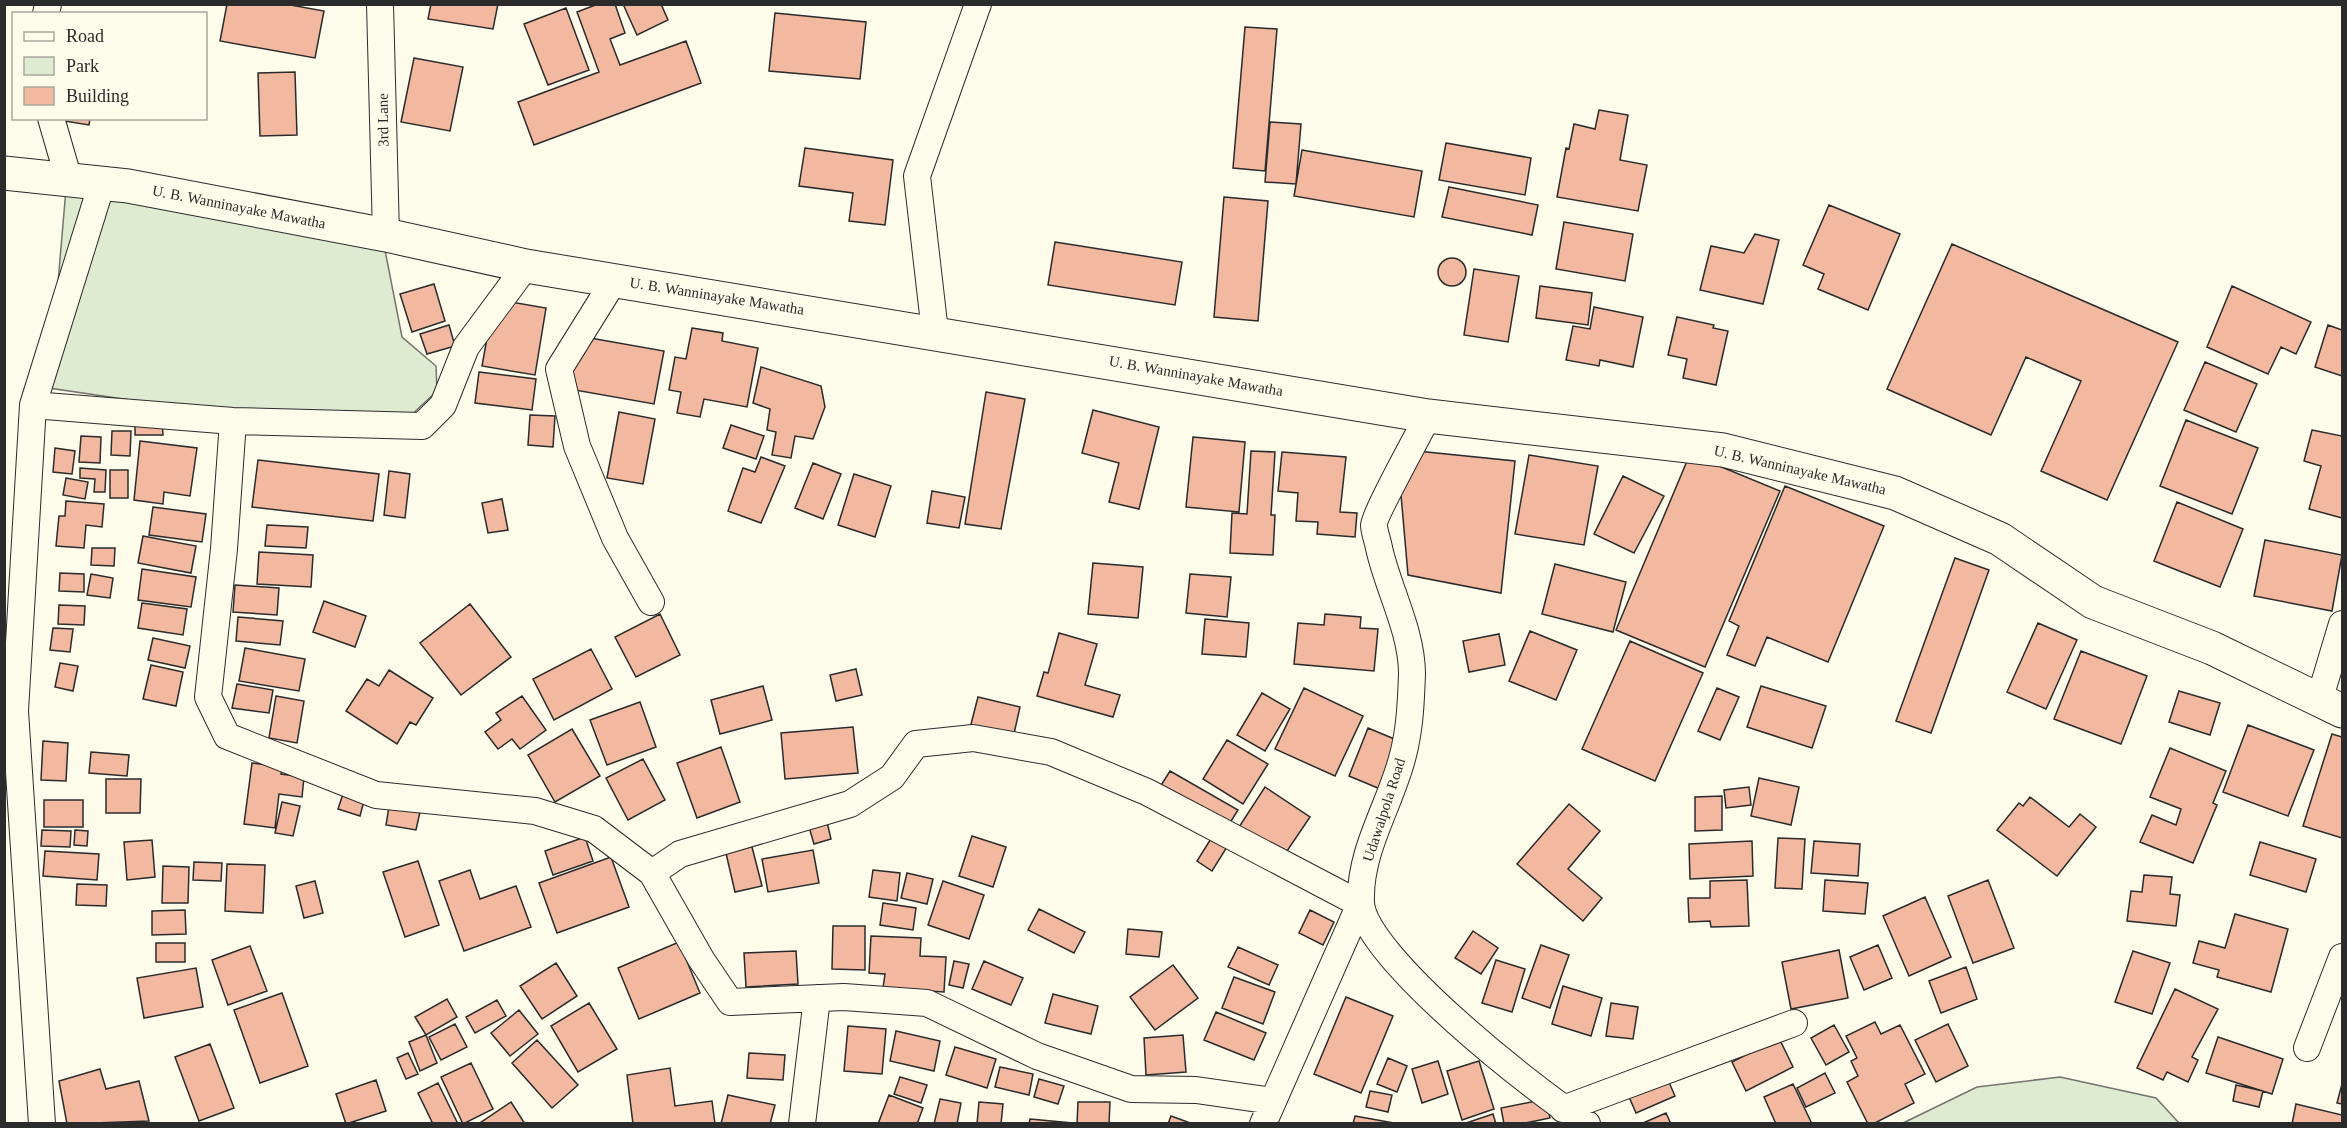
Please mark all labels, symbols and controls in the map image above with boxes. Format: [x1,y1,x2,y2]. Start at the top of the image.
legend [12,12,207,120]
text: Road [66,26,104,46]
text: Park [66,56,99,76]
text: Building [66,86,129,106]
street label: 3rd Lane [375,93,391,147]
street label: U. B. Wanninayake Mawatha [151,182,327,232]
street label: U. B. Wanninayake Mawatha [629,274,806,318]
street label: U. B. Wanninayake Mawatha [1108,353,1285,399]
street label: U. B. Wanninayake Mawatha [1712,442,1888,498]
street label: Udawalpola Road [1360,756,1408,864]

